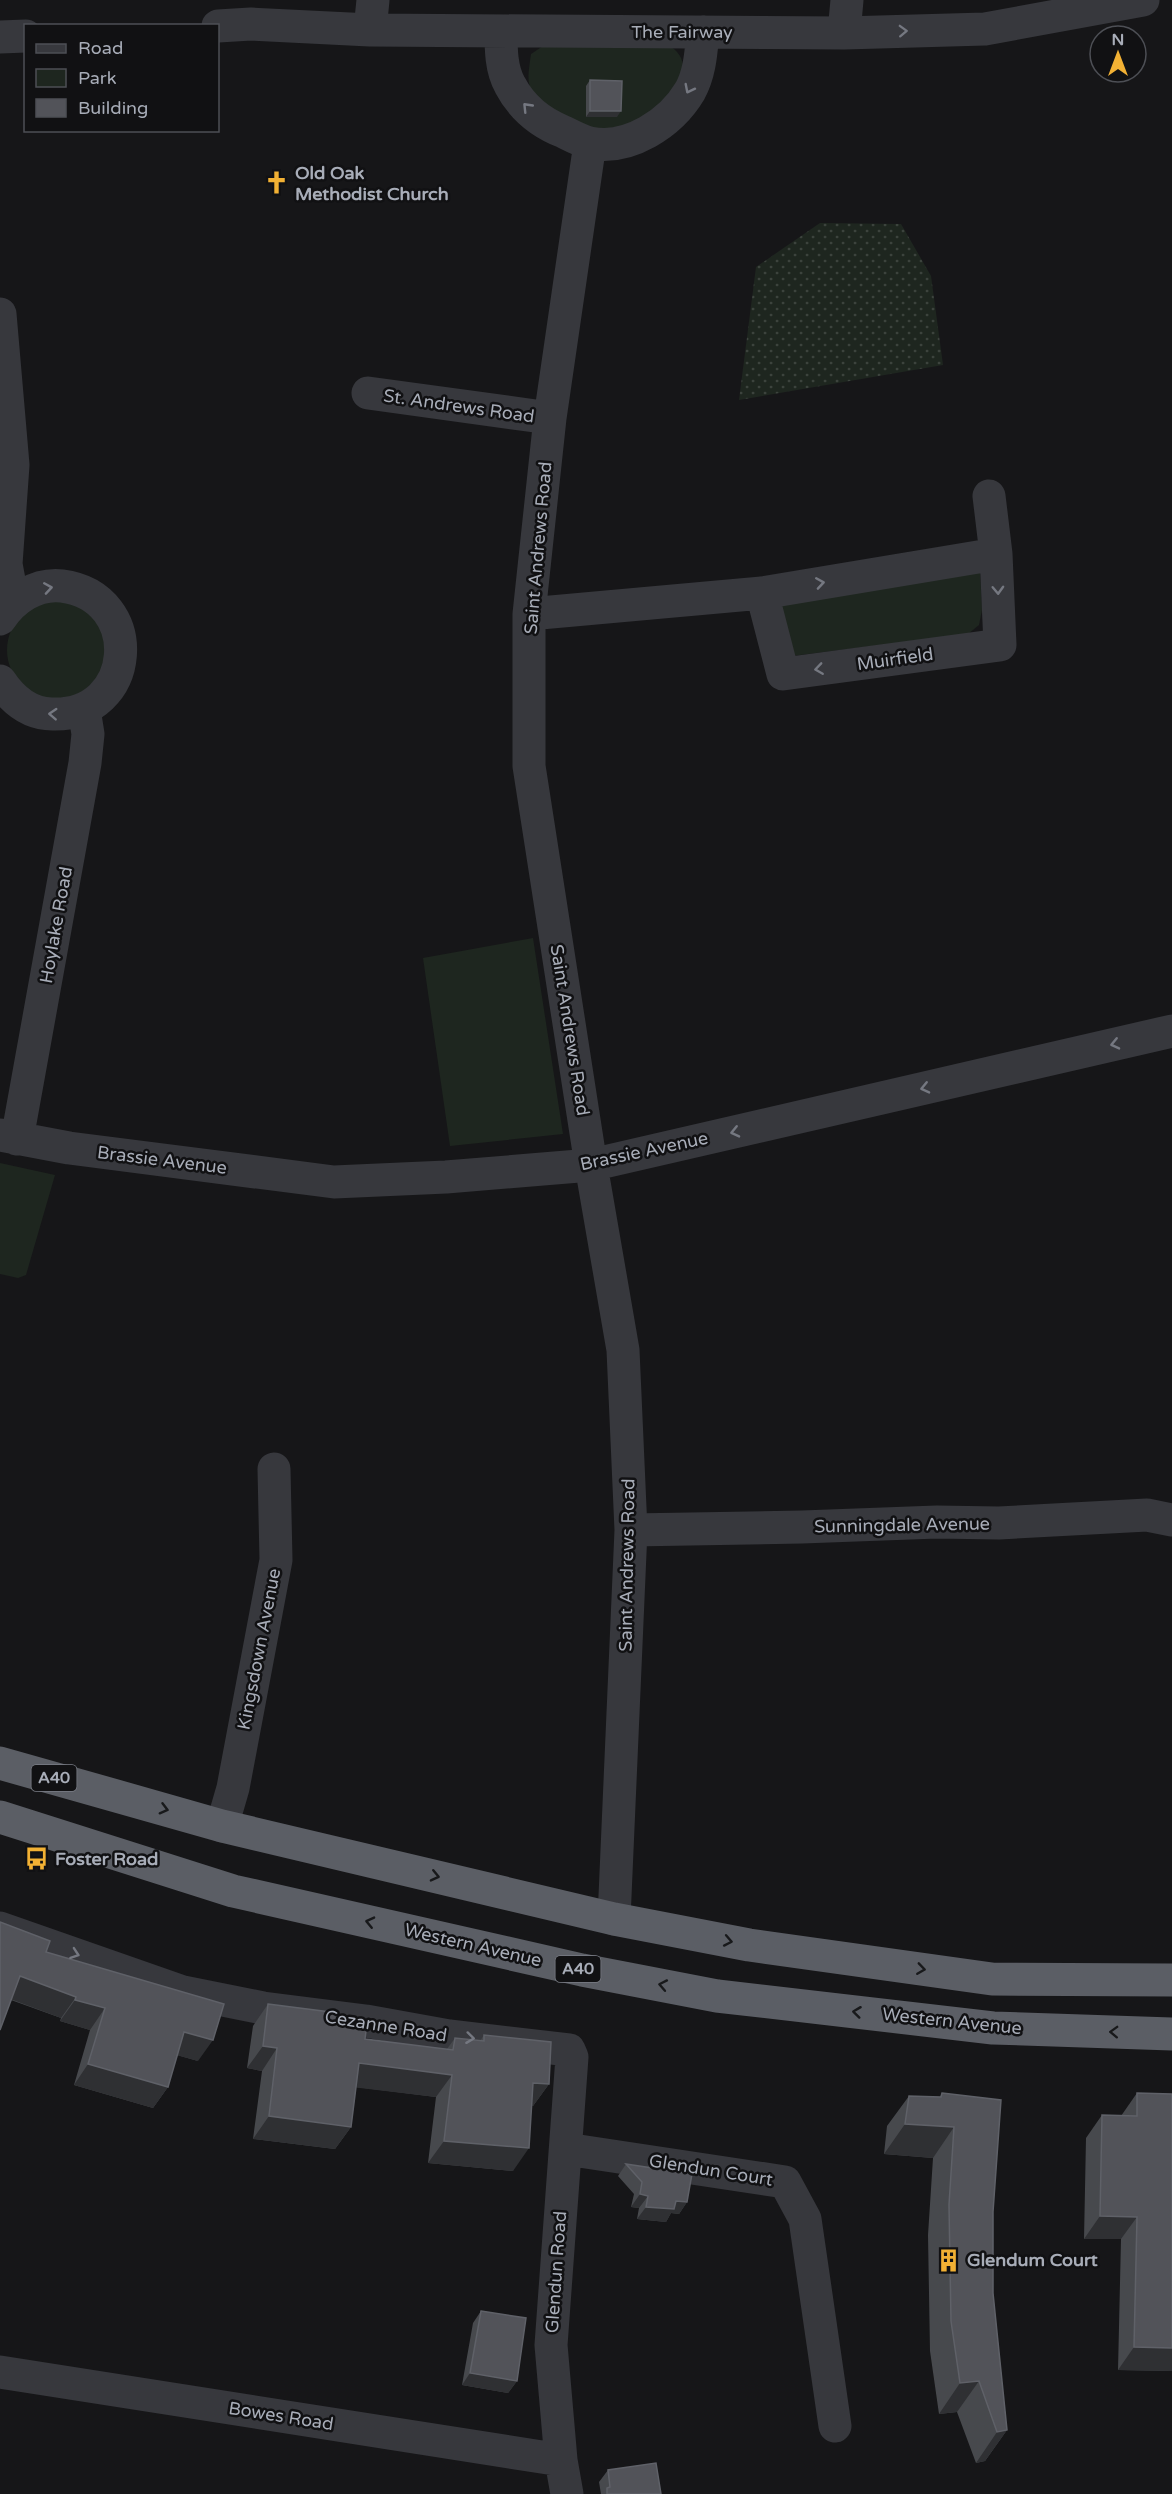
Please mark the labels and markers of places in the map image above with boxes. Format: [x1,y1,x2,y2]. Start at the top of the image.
place label: Old Oak Methodist Church [295,162,449,205]
church icon: Old Oak Methodist Church [264,170,290,196]
bus stop icon: Foster Road [24,1846,50,1872]
place label: Foster Road [55,1848,158,1870]
building icon: Glendum Court [936,2247,962,2273]
place label: Glendum Court [967,2249,1098,2271]

